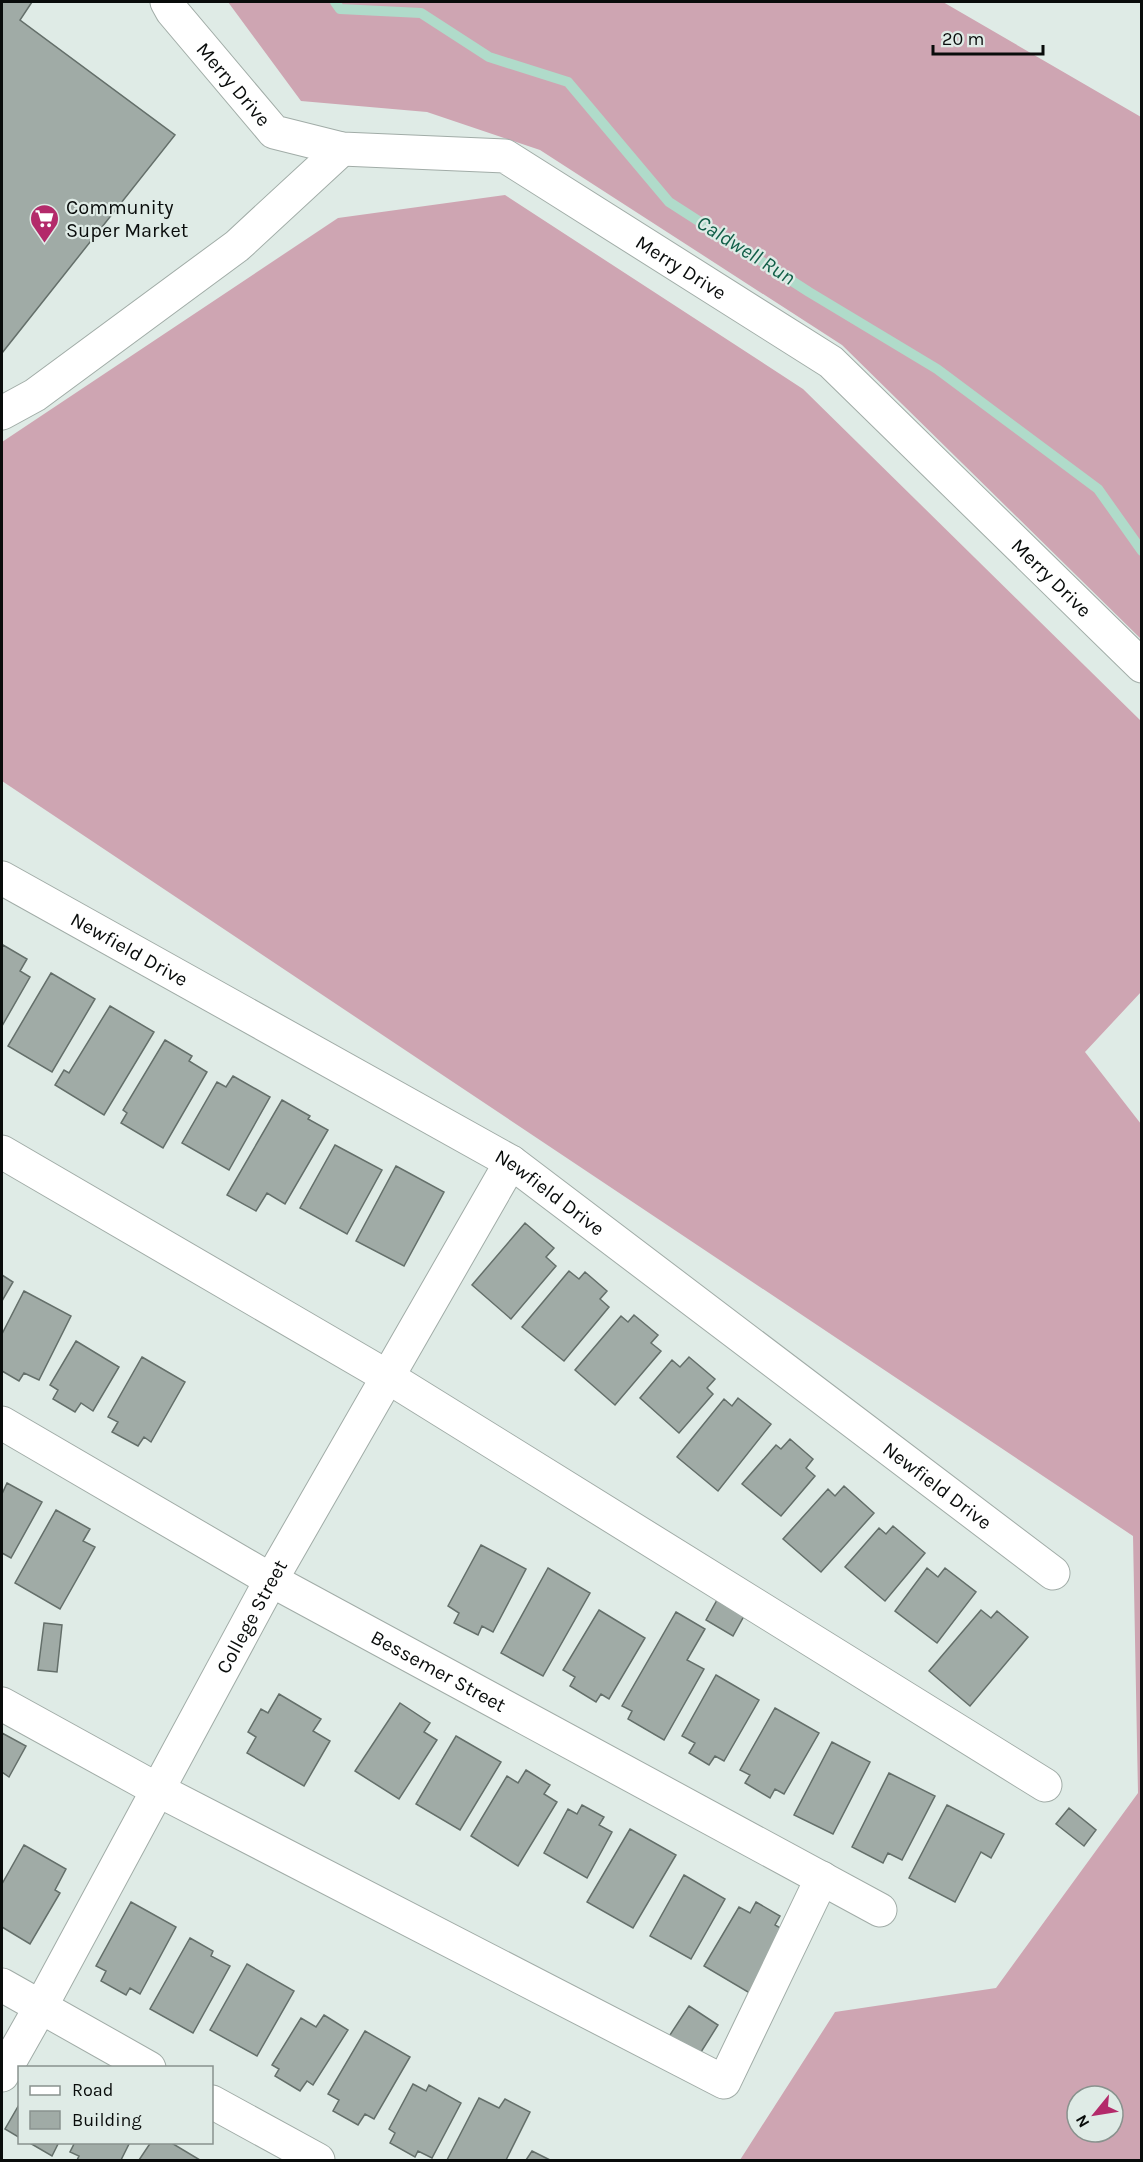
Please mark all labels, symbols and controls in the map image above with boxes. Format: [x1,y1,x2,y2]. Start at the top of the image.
scale bar [933,18,1042,56]
text: 20 m [942,28,984,50]
street label: Merry Drive [192,38,276,131]
place label: Community Super Market [66,196,189,242]
supermarket icon: Community Super Market [29,202,61,244]
water label: Caldwell Run [692,210,800,290]
street label: Merry Drive [632,230,730,304]
street label: Merry Drive [1007,534,1096,622]
street label: Newfield Drive [67,907,192,991]
street label: Newfield Drive [491,1144,609,1240]
street label: Newfield Drive [878,1437,996,1534]
street label: College Street [211,1555,292,1677]
street label: Bessemer Street [367,1625,510,1717]
legend [18,2066,213,2144]
text: Road [72,2079,113,2101]
north arrow [1065,2084,1125,2144]
text: Building [72,2109,142,2131]
text: N [1071,2112,1094,2131]

